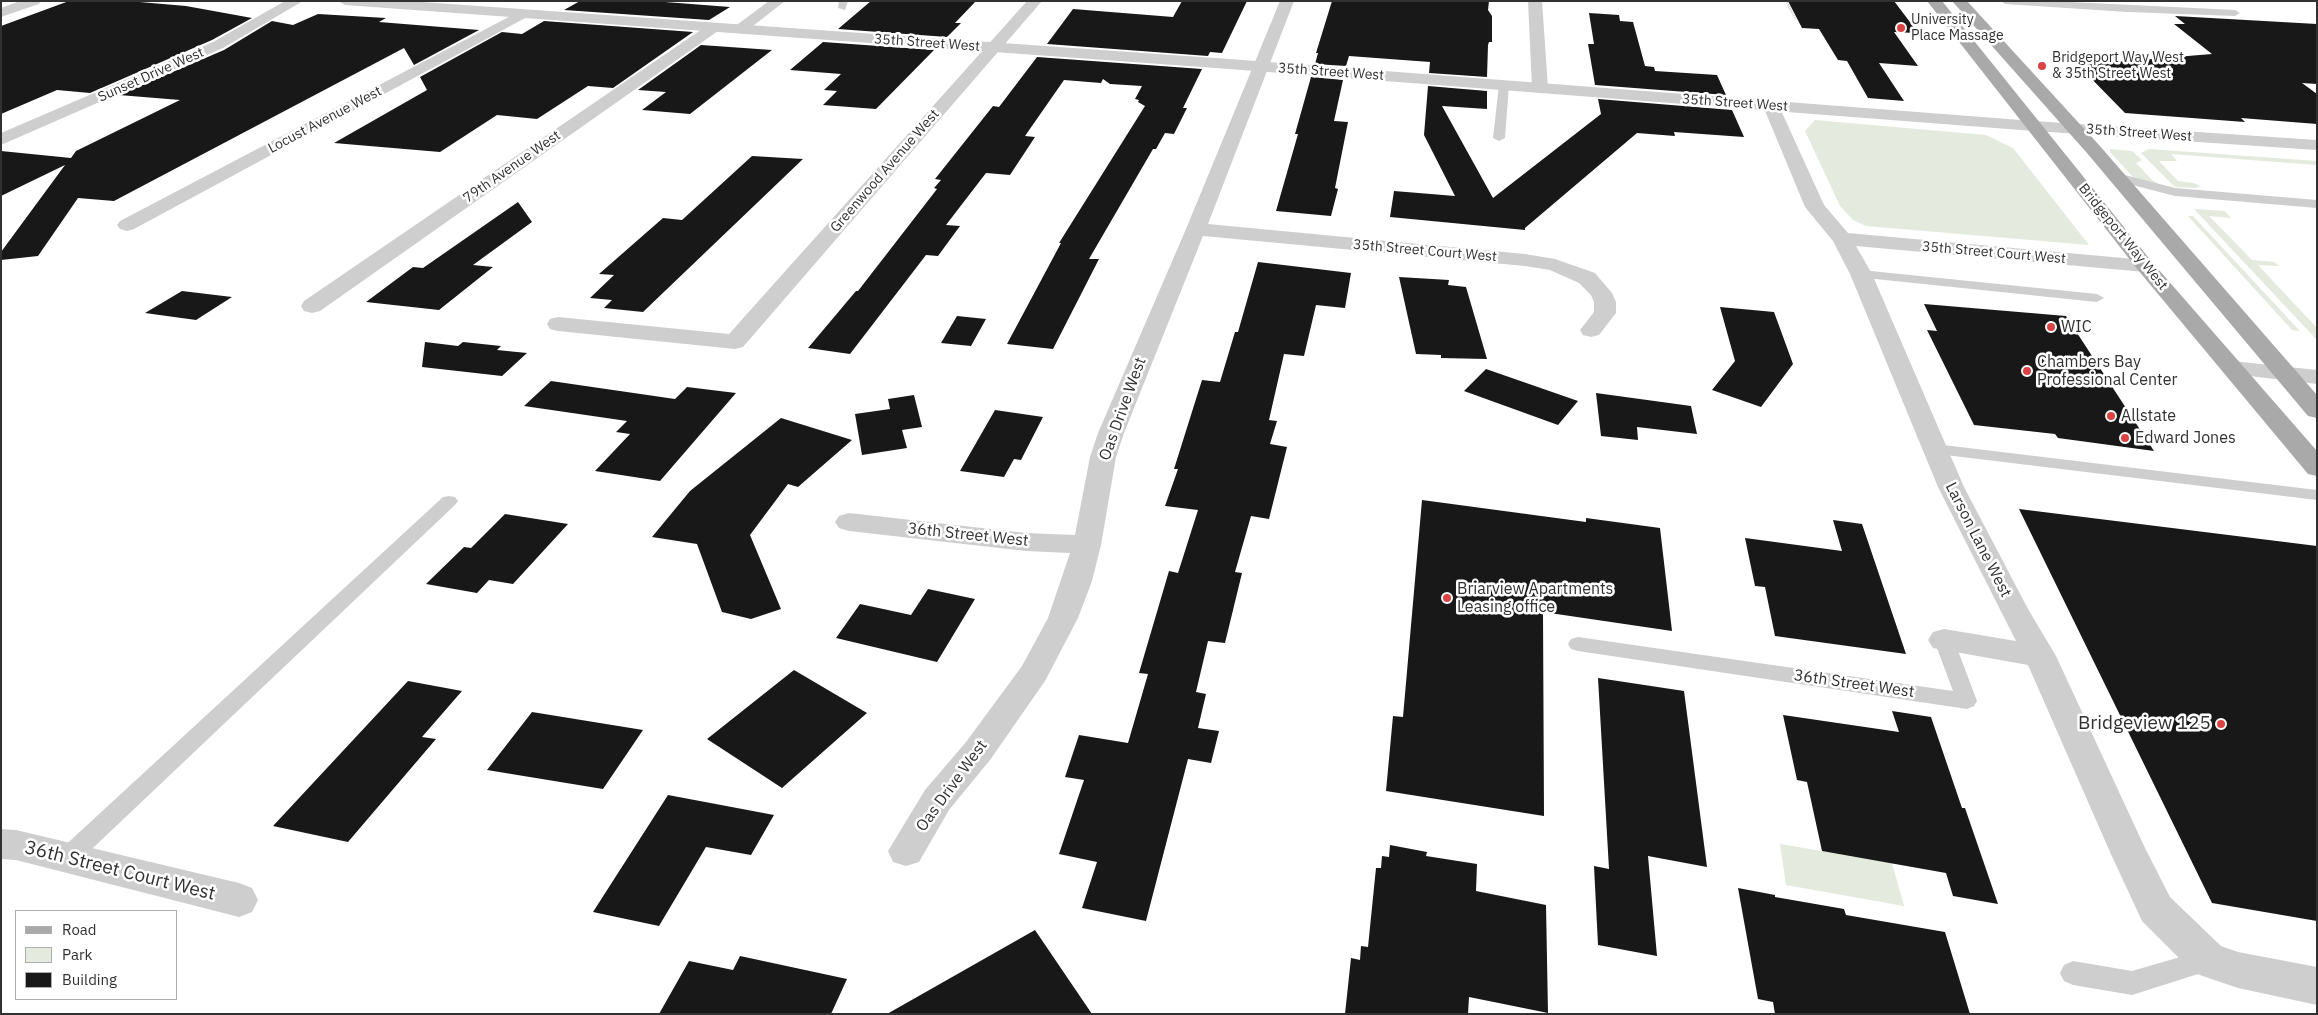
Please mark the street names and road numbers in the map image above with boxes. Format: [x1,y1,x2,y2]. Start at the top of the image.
street label: 35th Street West [873,31,981,55]
street label: Sunset Drive West [95,44,207,106]
street label: 35th Street West [1277,60,1385,84]
street label: Locust Avenue West [265,83,385,157]
street label: 35th Street West [1681,91,1789,115]
street label: Greenwood Avenue West [827,106,943,236]
street label: 35th Street West [2085,121,2193,145]
street label: 79th Avenue West [460,127,564,207]
street label: Bridgeport Way West [2075,180,2171,294]
street label: 35th Street Court West [1352,236,1498,266]
street label: 35th Street Court West [1921,238,2067,268]
street label: Oas Drive West [1095,355,1151,463]
street label: Larson Lane West [1941,479,2015,601]
street label: 36th Street West [907,519,1029,551]
street label: 36th Street West [1793,666,1915,702]
street label: Oas Drive West [912,736,992,836]
street label: 36th Street Court West [22,836,218,906]

